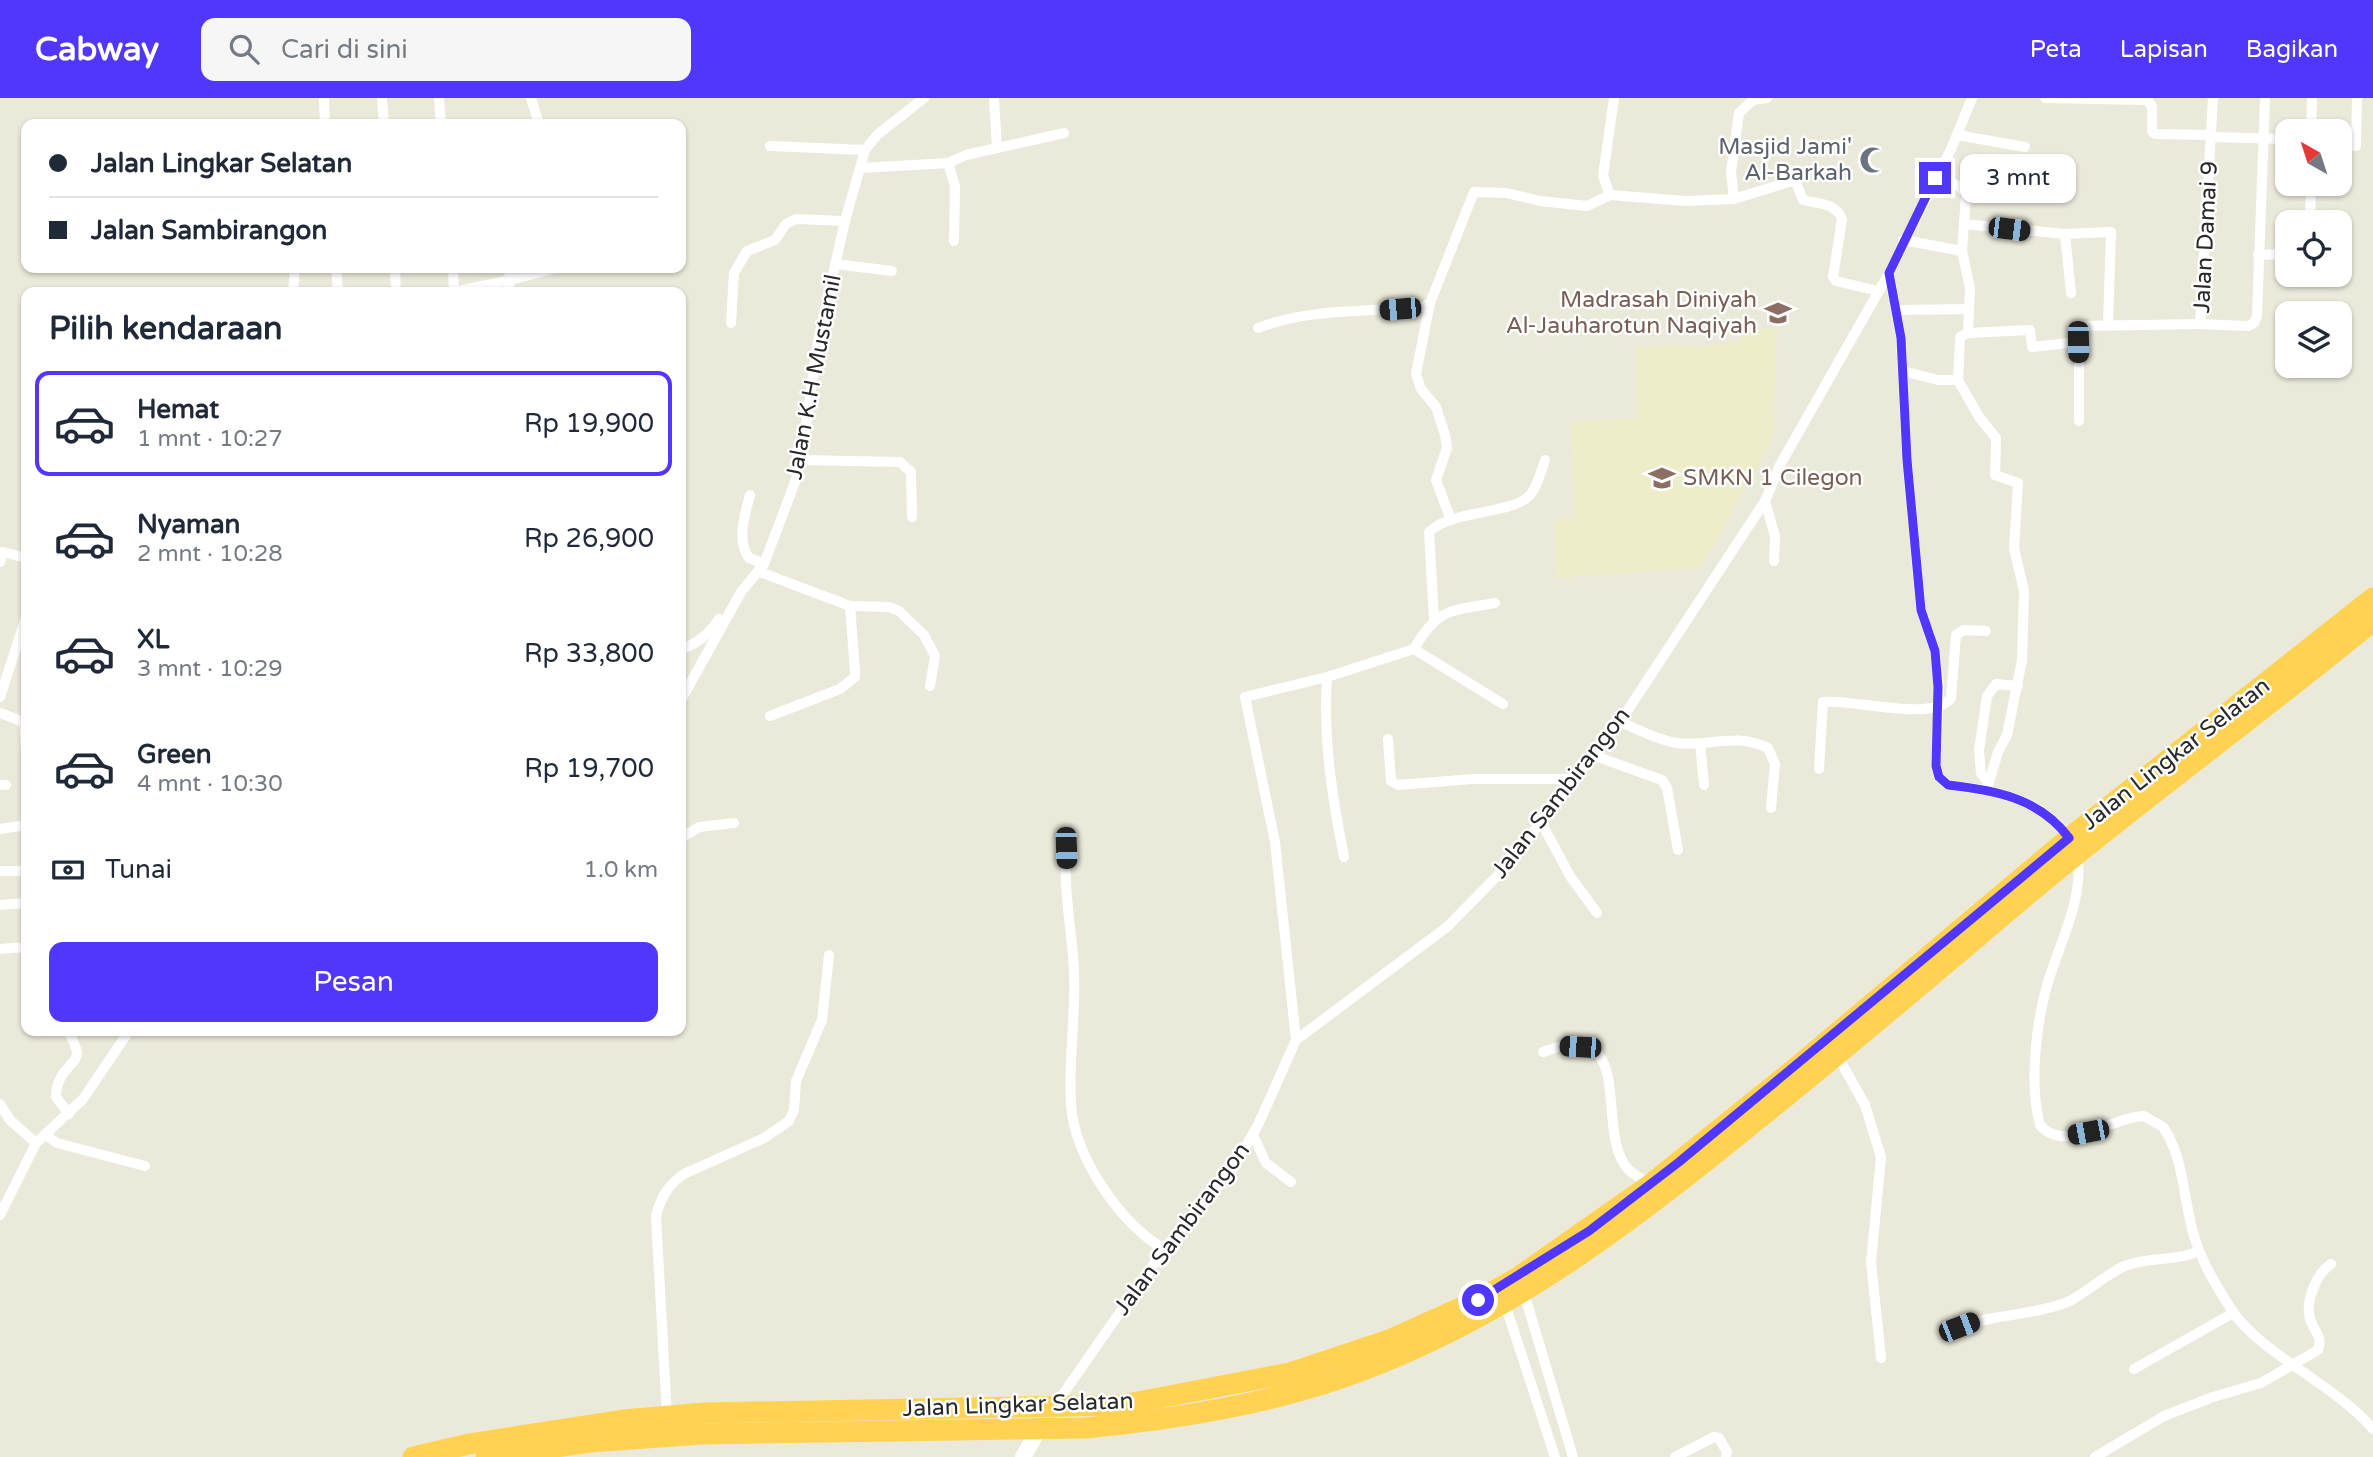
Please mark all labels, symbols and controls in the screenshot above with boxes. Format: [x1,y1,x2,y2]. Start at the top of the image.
search box [201,18,691,81]
text: Cabway [35,30,159,69]
icon: search [225,30,263,68]
text: Cari di sini [281,34,408,65]
text: Peta [2030,35,2082,64]
text: Lapisan [2120,35,2208,64]
text: Bagikan [2246,35,2338,64]
north arrow [2275,119,2352,196]
map controls [2275,119,2352,378]
place label: Masjid Jami' Al-Barkah [1718,133,1852,187]
mosque icon: Masjid Jami' Al-Barkah [1858,145,1888,175]
text: Jalan Lingkar Selatan [91,148,352,179]
callout: 3 mnt [1960,154,2075,202]
street label: Jalan Damai 9 [2188,160,2224,314]
route end [1919,162,1951,194]
text: 3 mnt [1986,164,2050,192]
button: locate [2275,210,2352,287]
text: Jalan Sambirangon [91,215,327,246]
car [1987,216,2032,242]
street label: Jalan K.H Mustamil [780,272,848,482]
place label: Madrasah Diniyah Al-Jauharotun Naqiyah [1506,286,1757,340]
car [1379,297,1422,321]
school or university icon: Madrasah Diniyah Al-Jauharotun Naqiyah [1763,298,1793,328]
button: layers [2275,301,2352,378]
text: Pilih kendaraan [49,310,283,348]
car [2068,321,2089,363]
icon: car [53,392,116,455]
text: Hemat [137,394,219,425]
text: Rp 19,900 [524,408,654,439]
text: 1 mnt · 10:27 [137,425,283,453]
school or university icon: SMKN 1 Cilegon [1647,463,1677,493]
place label: SMKN 1 Cilegon [1683,464,1863,492]
icon: car [53,507,116,570]
text: Nyaman [137,509,240,540]
text: Rp 26,900 [524,523,654,554]
text: 2 mnt · 10:28 [137,540,283,568]
icon: car [53,622,116,685]
text: XL [137,624,169,655]
text: Rp 33,800 [524,638,654,669]
text: 3 mnt · 10:29 [137,655,283,683]
street label: Jalan Lingkar Selatan [2076,672,2276,836]
street label: Jalan Sambirangon [1486,702,1636,884]
icon: car [53,737,116,800]
text: Green [137,739,212,770]
text: Rp 19,700 [524,753,654,784]
text: 4 mnt · 10:30 [137,770,283,798]
car [1055,827,1078,869]
icon: cash [49,851,87,889]
text: Tunai [105,854,172,885]
text: 1.0 km [584,856,658,884]
button: Pesan [49,942,658,1022]
car [1559,1035,1602,1059]
car [2066,1118,2111,1146]
street label: Jalan Sambirangon [1108,1137,1256,1321]
route start [1462,1284,1494,1316]
car [1936,1310,1983,1344]
street label: Jalan Lingkar Selatan [902,1387,1134,1423]

